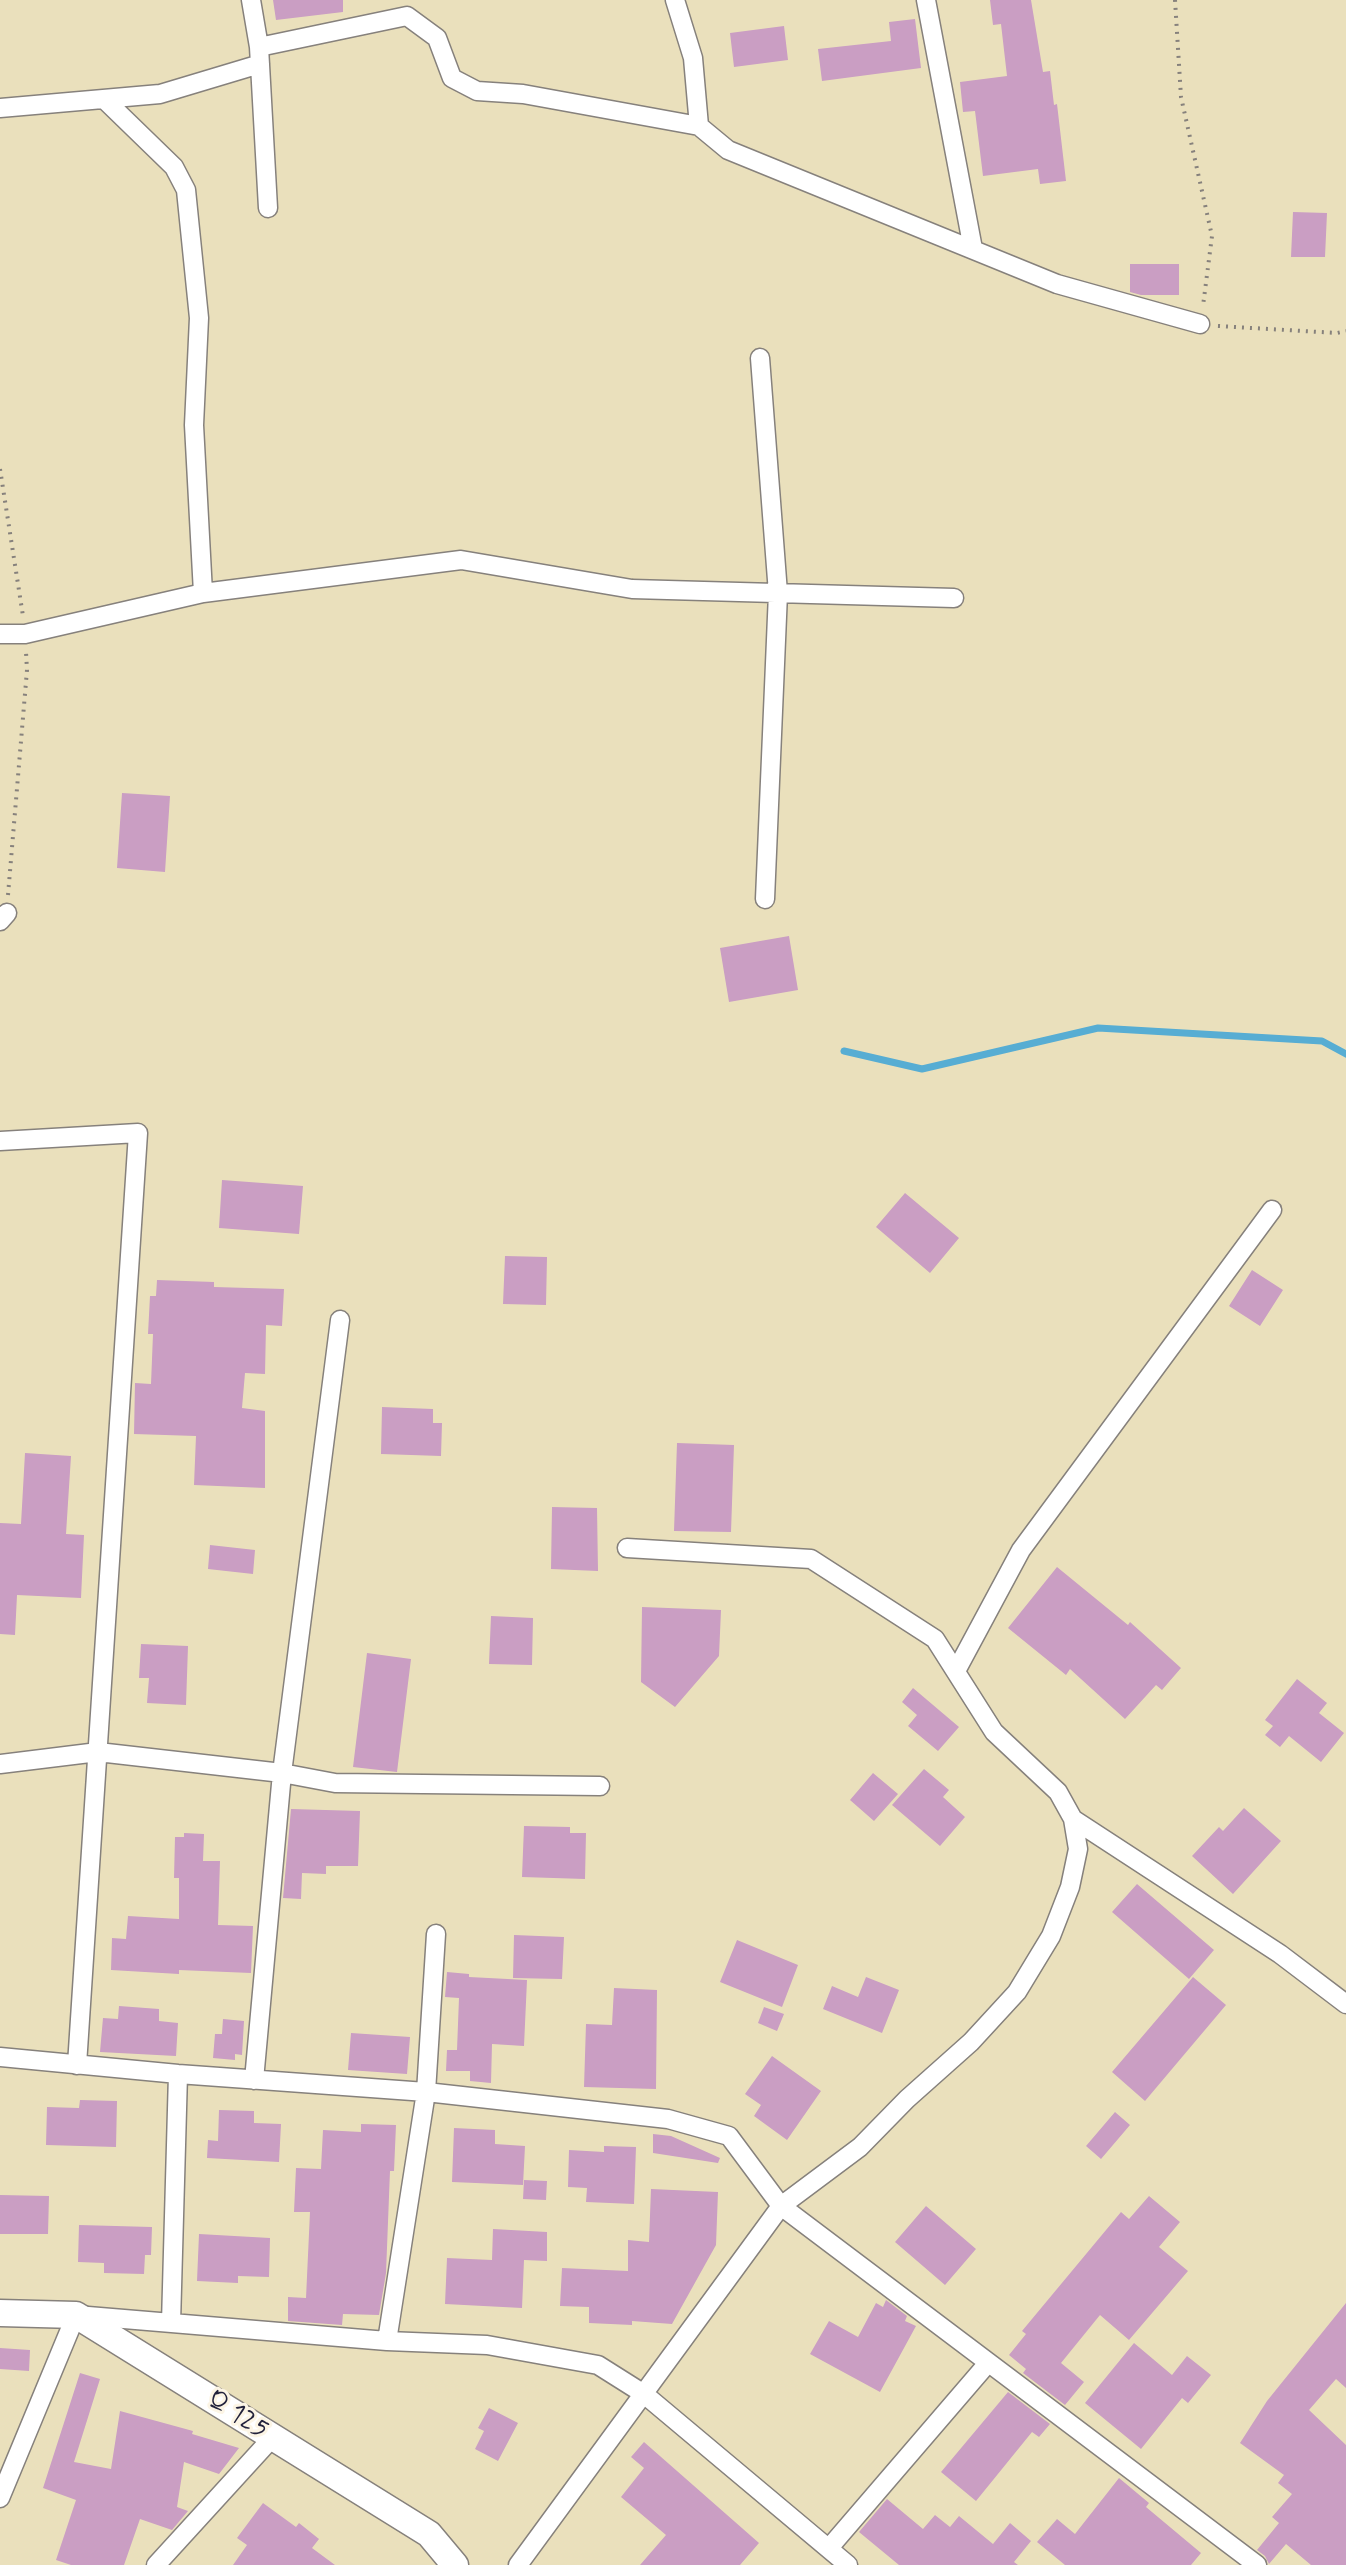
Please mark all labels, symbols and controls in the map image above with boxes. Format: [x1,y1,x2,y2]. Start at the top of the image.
street label: Q 125 [201,2385,273,2447]

